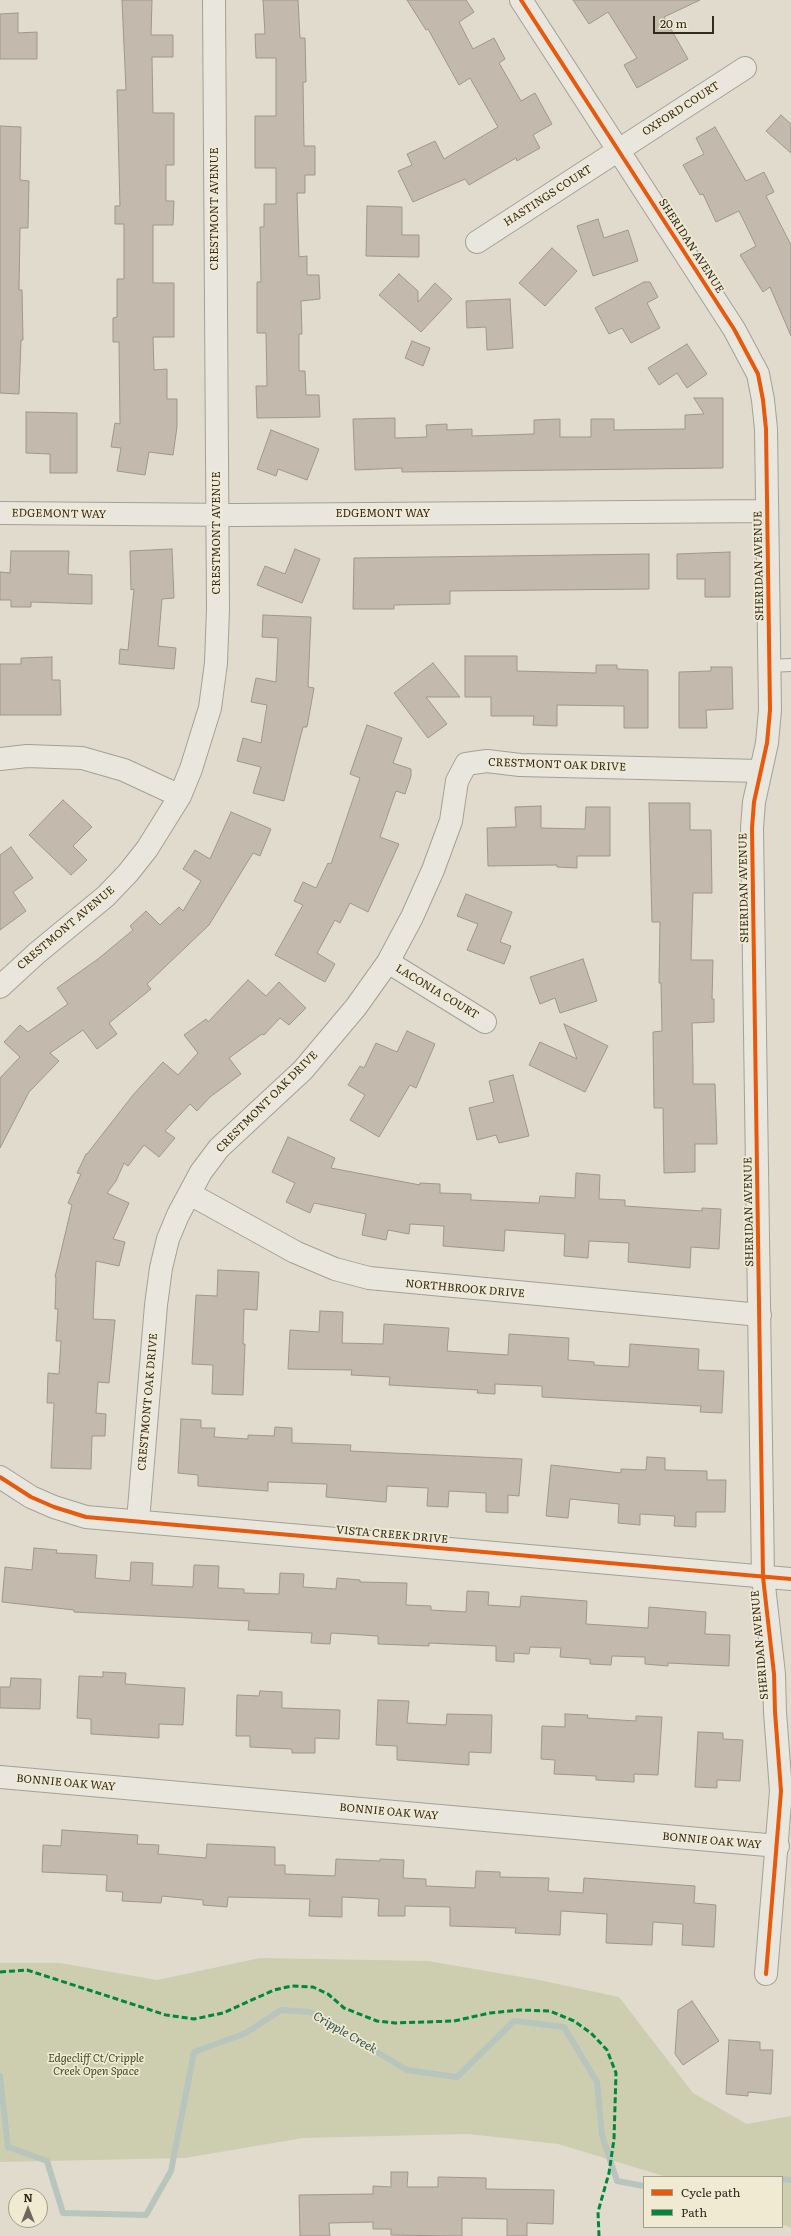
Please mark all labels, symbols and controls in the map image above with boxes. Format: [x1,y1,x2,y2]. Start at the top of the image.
scale bar [655,8,716,34]
text: 20 m [660,14,687,32]
street label: OXFORD COURT [640,79,722,139]
street label: CRESTMONT AVENUE [208,148,222,270]
street label: HASTINGS COURT [501,163,595,229]
street label: SHERIDAN AVENUE [656,196,726,296]
street label: CRESTMONT AVENUE [210,472,224,594]
street label: EDGEMONT WAY [11,507,107,521]
street label: EDGEMONT WAY [336,507,430,521]
street label: SHERIDAN AVENUE [751,511,767,621]
street label: CRESTMONT OAK DRIVE [488,756,626,774]
street label: SHERIDAN AVENUE [736,833,752,943]
street label: CRESTMONT AVENUE [15,883,117,973]
street label: LACONIA COURT [393,962,481,1022]
street label: CRESTMONT OAK DRIVE [214,1049,320,1155]
street label: SHERIDAN AVENUE [741,1157,757,1267]
street label: NORTHBROOK DRIVE [405,1277,525,1301]
street label: CRESTMONT OAK DRIVE [135,1333,161,1471]
street label: VISTA CREEK DRIVE [335,1524,449,1546]
street label: SHERIDAN AVENUE [749,1590,771,1700]
street label: BONNIE OAK WAY [16,1772,116,1794]
street label: BONNIE OAK WAY [339,1801,439,1823]
street label: BONNIE OAK WAY [662,1830,762,1852]
water label: Cripple Creek [310,2009,380,2057]
park label: Edgecliff Ct/Cripple Creek Open Space [48,2052,144,2078]
legend [643,2176,783,2228]
text: Cycle path [681,2183,741,2201]
north arrow [8,2188,48,2228]
text: N [23,2189,33,2205]
text: Path [681,2203,707,2221]

